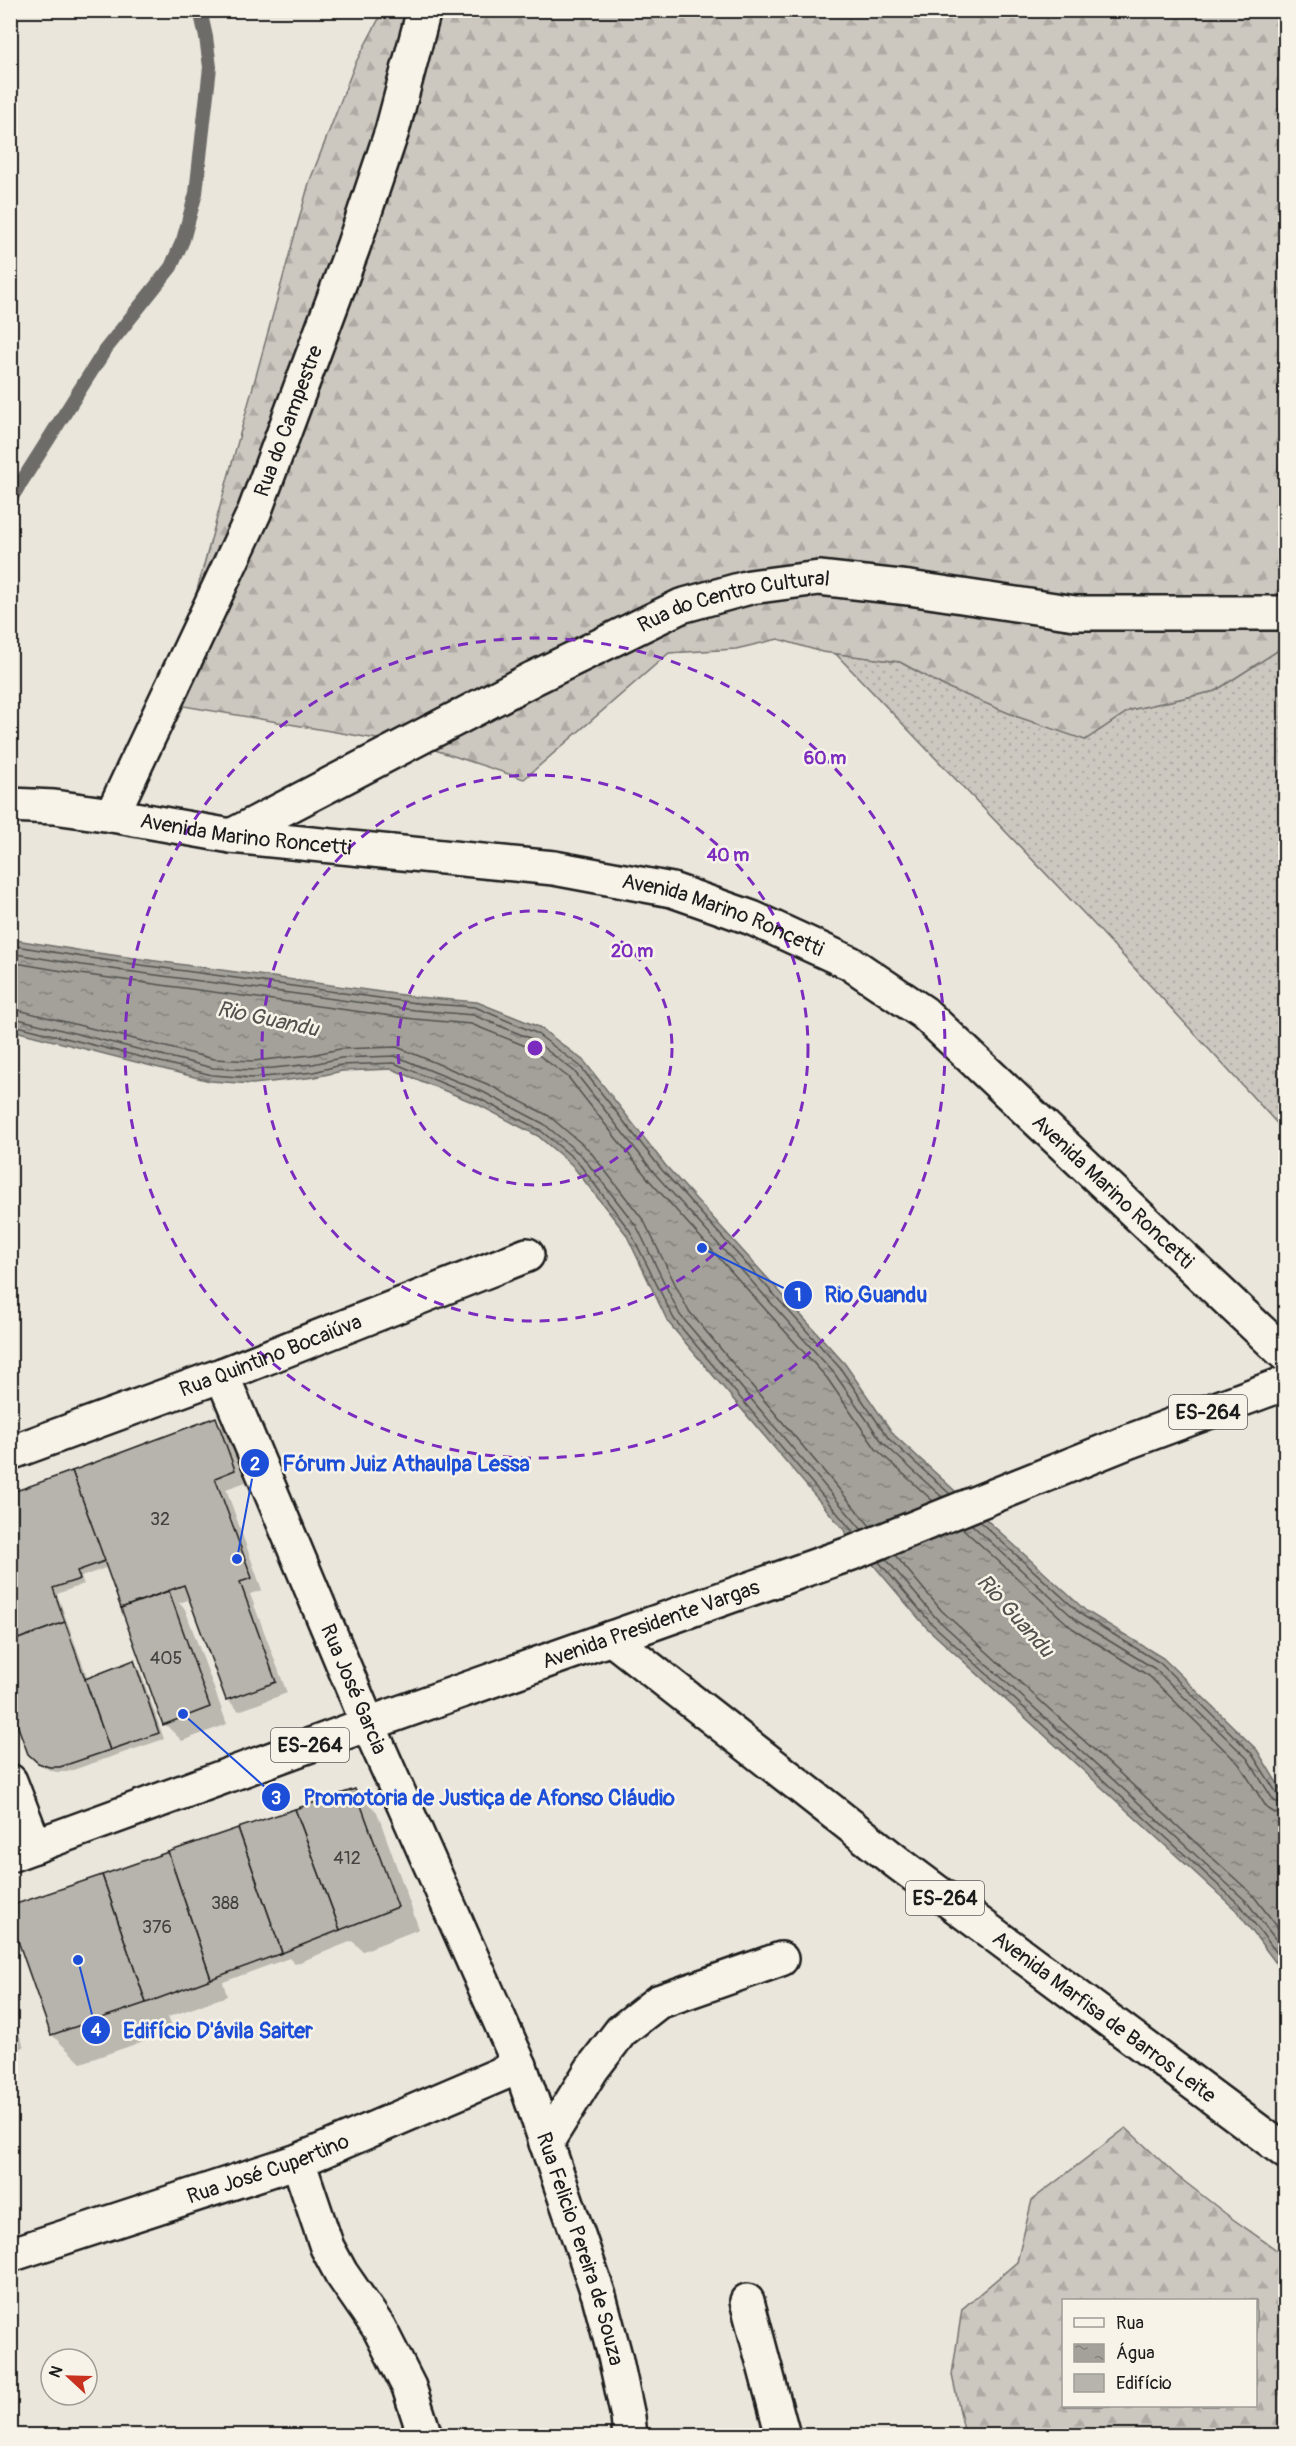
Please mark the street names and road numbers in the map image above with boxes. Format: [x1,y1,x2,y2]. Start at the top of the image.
street label: Rua do Campestre [248,341,329,501]
street label: Rua do Centro Cultural [633,565,831,639]
street label: Avenida Marino Roncetti [138,807,353,862]
street label: Avenida Marino Roncetti [620,868,828,963]
street label: Avenida Marino Roncetti [1026,1109,1200,1275]
street label: Rua Quintino Bocaiúva [176,1308,366,1404]
road number: ES-264 [1169,1395,1247,1429]
street label: Avenida Presidente Vargas [538,1574,764,1675]
street label: Rua José Garcia [314,1620,393,1758]
road number: ES-264 [271,1728,349,1762]
road number: ES-264 [906,1881,984,1915]
street label: Avenida Marfisa de Barros Leite [987,1925,1222,2110]
street label: Rua José Cupertino [184,2128,353,2210]
street label: Rua Felicio Pereira de Souza [530,2129,630,2368]

